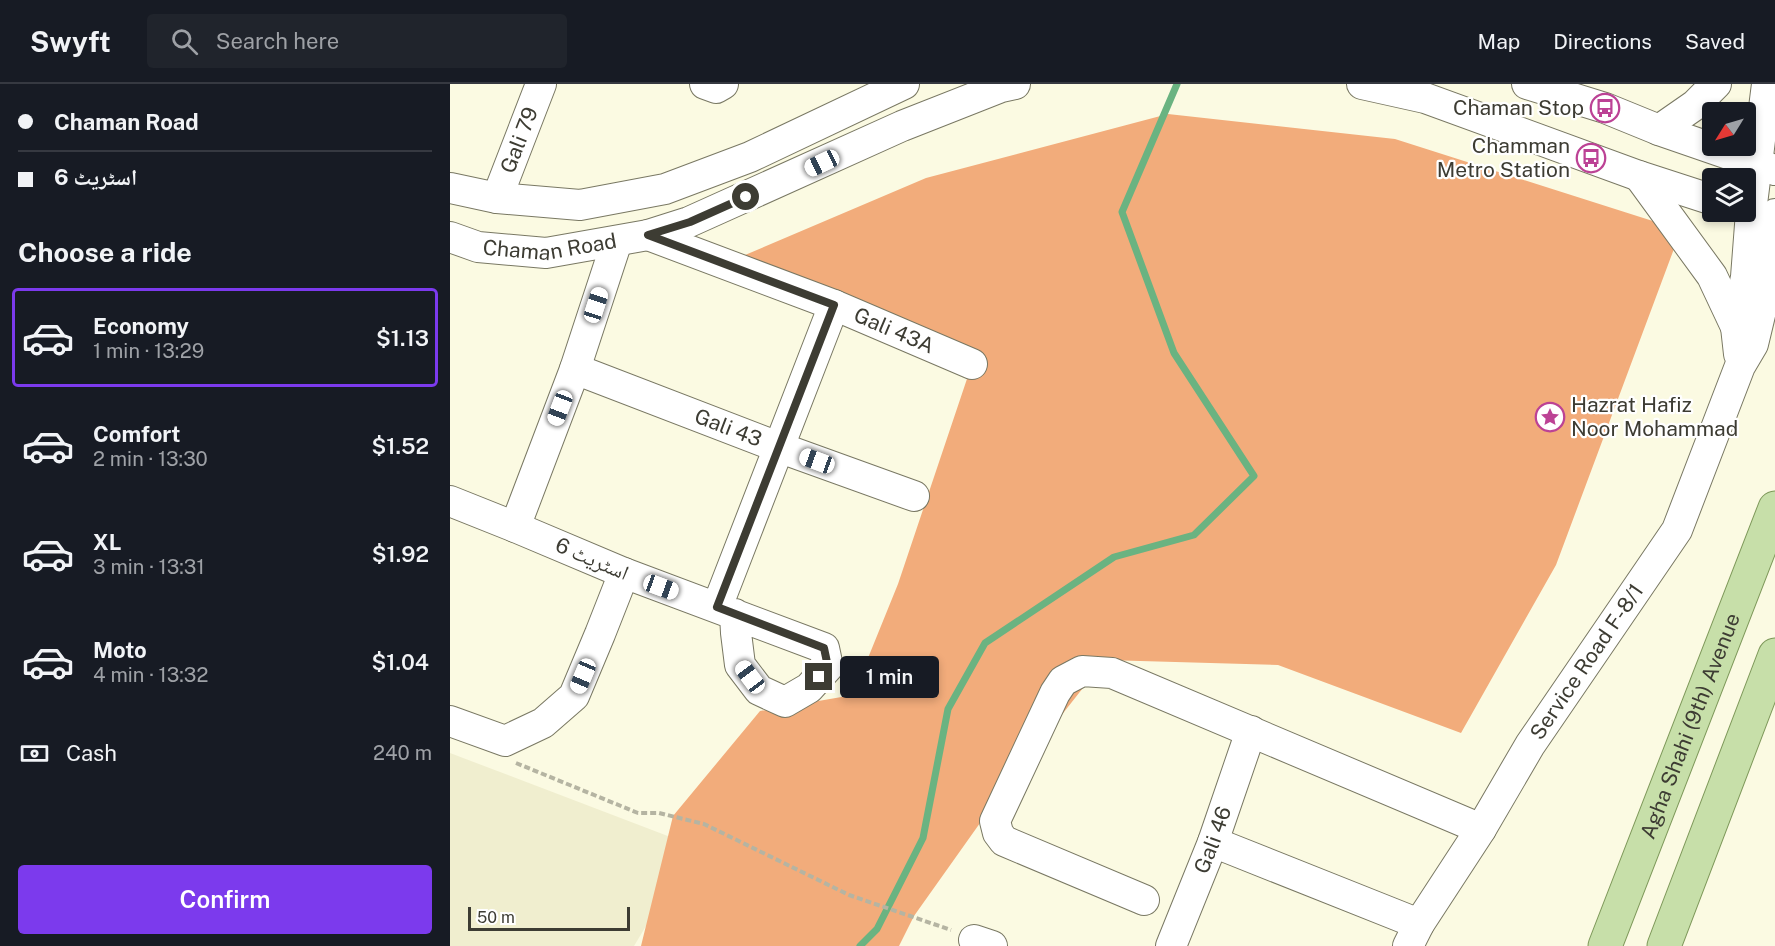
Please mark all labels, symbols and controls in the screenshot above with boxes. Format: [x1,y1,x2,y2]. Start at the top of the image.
search box [147,14,567,68]
text: Swyft [30,25,111,58]
icon: search [168,25,201,58]
text: Search here [216,28,339,54]
text: Map [1478,29,1520,54]
text: Directions [1553,29,1652,54]
text: Saved [1685,29,1745,54]
bus stop icon: Chaman Stop [1589,92,1621,124]
place label: Chaman Stop [1453,95,1584,120]
north arrow [1702,102,1756,156]
map controls [1702,102,1756,222]
street label: Gali 79 [495,103,543,177]
text: Chaman Road [54,109,199,135]
place label: Chamman Metro Station [1437,133,1570,182]
bus stop icon: Chamman Metro Station [1575,142,1607,174]
car [802,147,842,179]
text: اسٹریٹ 6 [54,164,137,190]
button: layers [1702,168,1756,222]
route start [732,183,759,210]
street label: Chaman Road [482,228,618,265]
text: Choose a ride [18,236,192,268]
car [582,285,610,325]
street label: Gali 43A [850,302,938,358]
icon: car [21,311,75,365]
text: Economy [93,313,189,339]
text: $1.13 [376,325,429,351]
text: 1 min · 13:29 [93,339,204,363]
car [545,388,575,428]
place label: Hazrat Hafiz Noor Mohammad [1571,392,1738,441]
place icon: Hazrat Hafiz Noor Mohammad [1534,401,1566,433]
street label: Gali 43 [691,403,765,452]
icon: car [21,419,75,473]
text: Comfort [93,421,180,447]
text: $1.52 [371,433,429,459]
car [797,446,837,476]
text: 2 min · 13:30 [93,447,208,471]
icon: car [21,527,75,581]
text: XL [93,529,121,555]
street label: اسٹریٹ 6 [552,532,633,585]
text: $1.92 [372,541,429,567]
text: 3 min · 13:31 [93,555,205,579]
car [641,572,681,602]
street label: Service Road F-8/1 [1524,579,1648,744]
street label: Agha Shahi (9th) Avenue [1635,609,1745,842]
icon: car [21,635,75,689]
text: Moto [93,637,147,663]
text: $1.04 [372,649,429,675]
car [568,656,598,696]
callout: 1 min [840,656,939,698]
car [732,657,768,697]
text: 4 min · 13:32 [93,663,208,687]
route end [805,663,832,690]
text: 1 min [866,665,913,689]
icon: cash [18,737,51,770]
text: Cash [66,740,117,766]
text: 240 m [373,741,432,765]
street label: Gali 46 [1189,803,1236,877]
button: Confirm [18,865,432,934]
scale bar [468,904,630,932]
text: 50 m [477,908,515,927]

